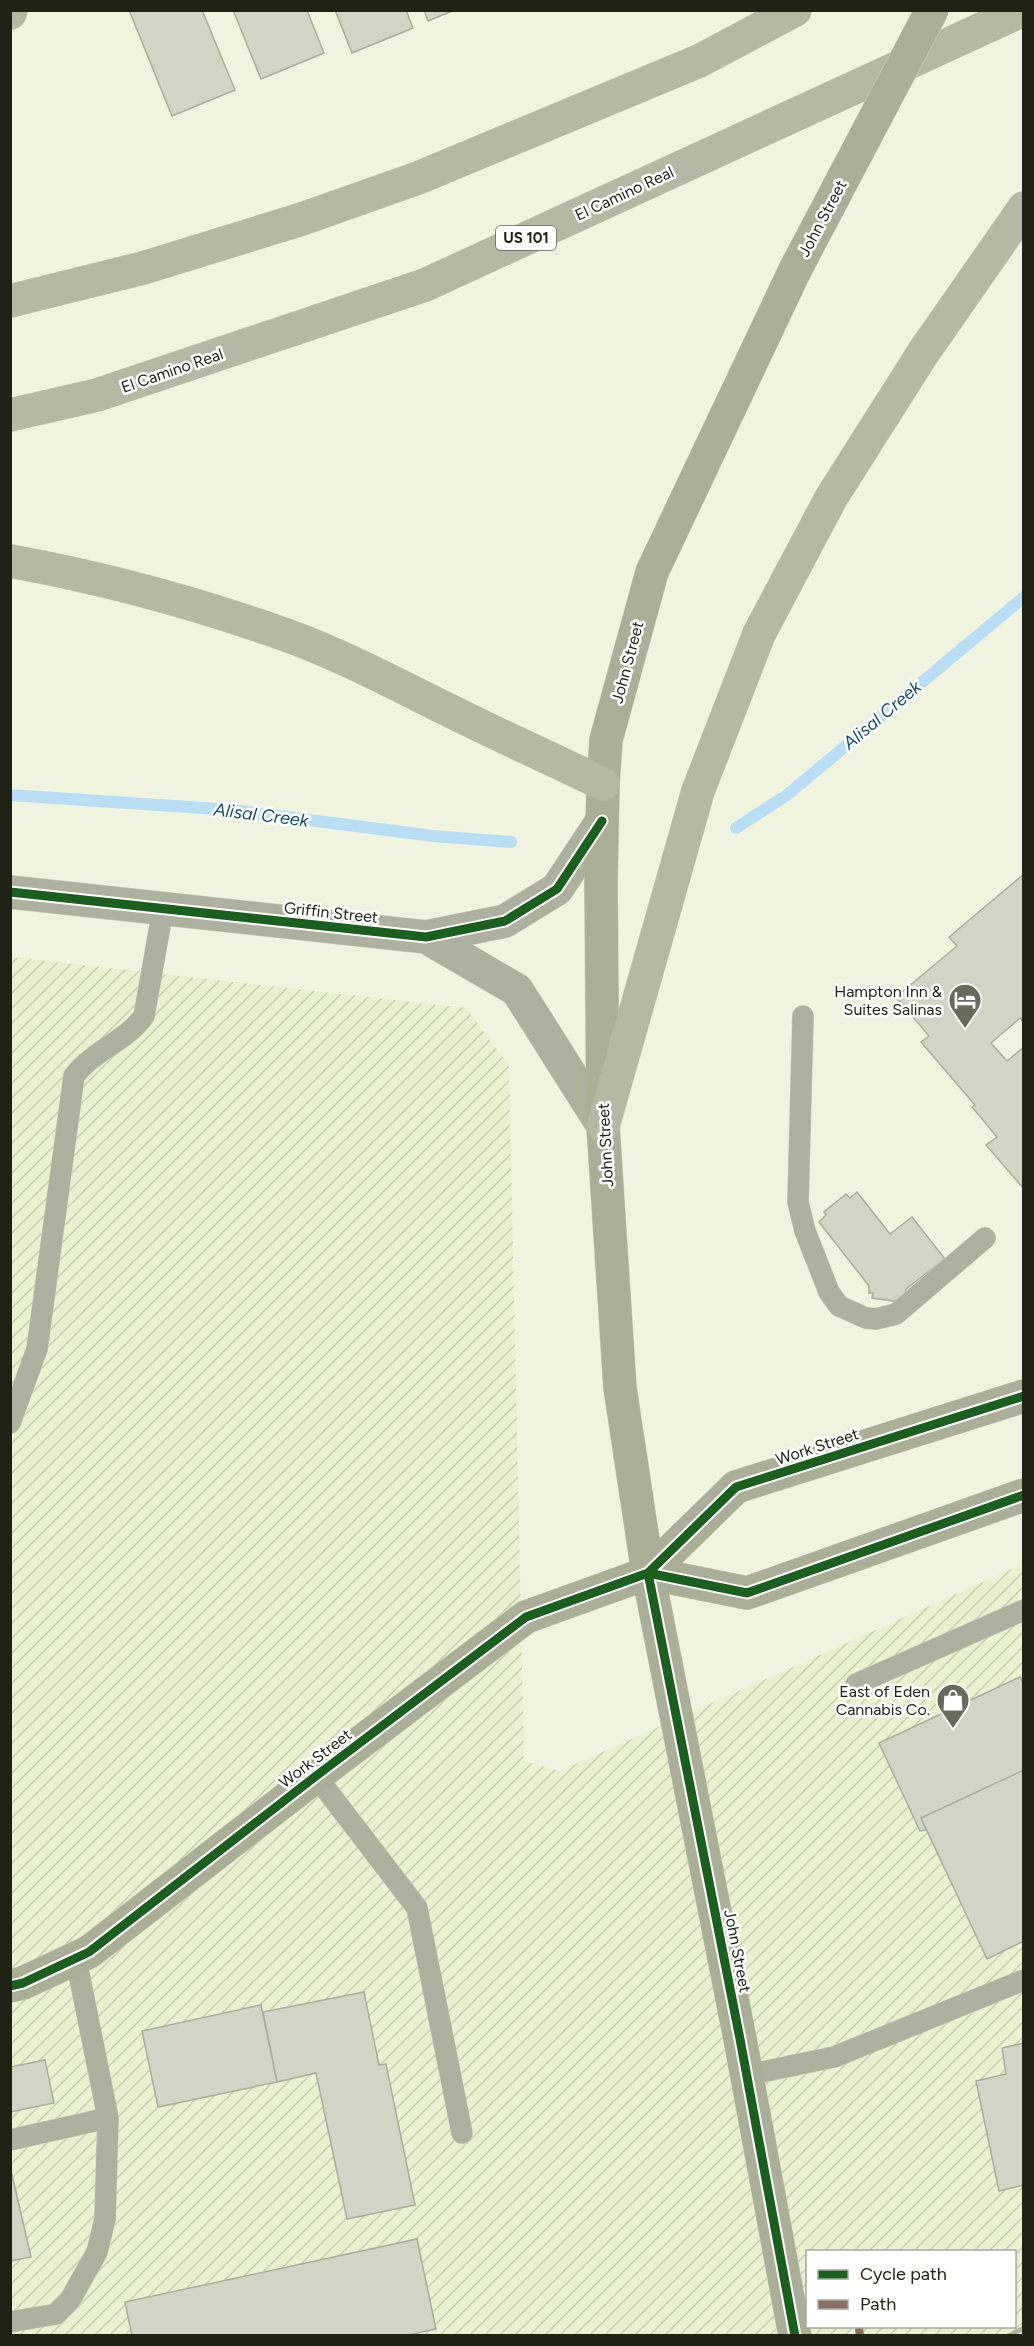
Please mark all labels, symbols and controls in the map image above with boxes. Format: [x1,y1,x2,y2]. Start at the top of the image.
street label: El Camino Real [572,162,677,225]
street label: John Street [794,177,851,260]
road number: US 101 [496,226,556,250]
street label: El Camino Real [119,344,226,397]
street label: John Street [607,619,648,705]
water label: Alisal Creek [838,675,927,755]
water label: Alisal Creek [211,798,311,832]
street label: Griffin Street [283,898,379,927]
place label: Hampton Inn & Suites Salinas [834,982,943,1019]
hotel icon: Hampton Inn & Suites Salinas [947,982,983,1029]
street label: John Street [594,1102,617,1187]
street label: Work Street [773,1424,861,1469]
place label: East of Eden Cannabis Co. [836,1682,930,1719]
shop icon: East of Eden Cannabis Co. [935,1682,971,1729]
street label: Work Street [275,1725,355,1792]
street label: John Street [720,1908,755,1994]
legend [806,2250,1016,2328]
text: Cycle path [860,2263,947,2285]
text: Path [860,2293,896,2315]

